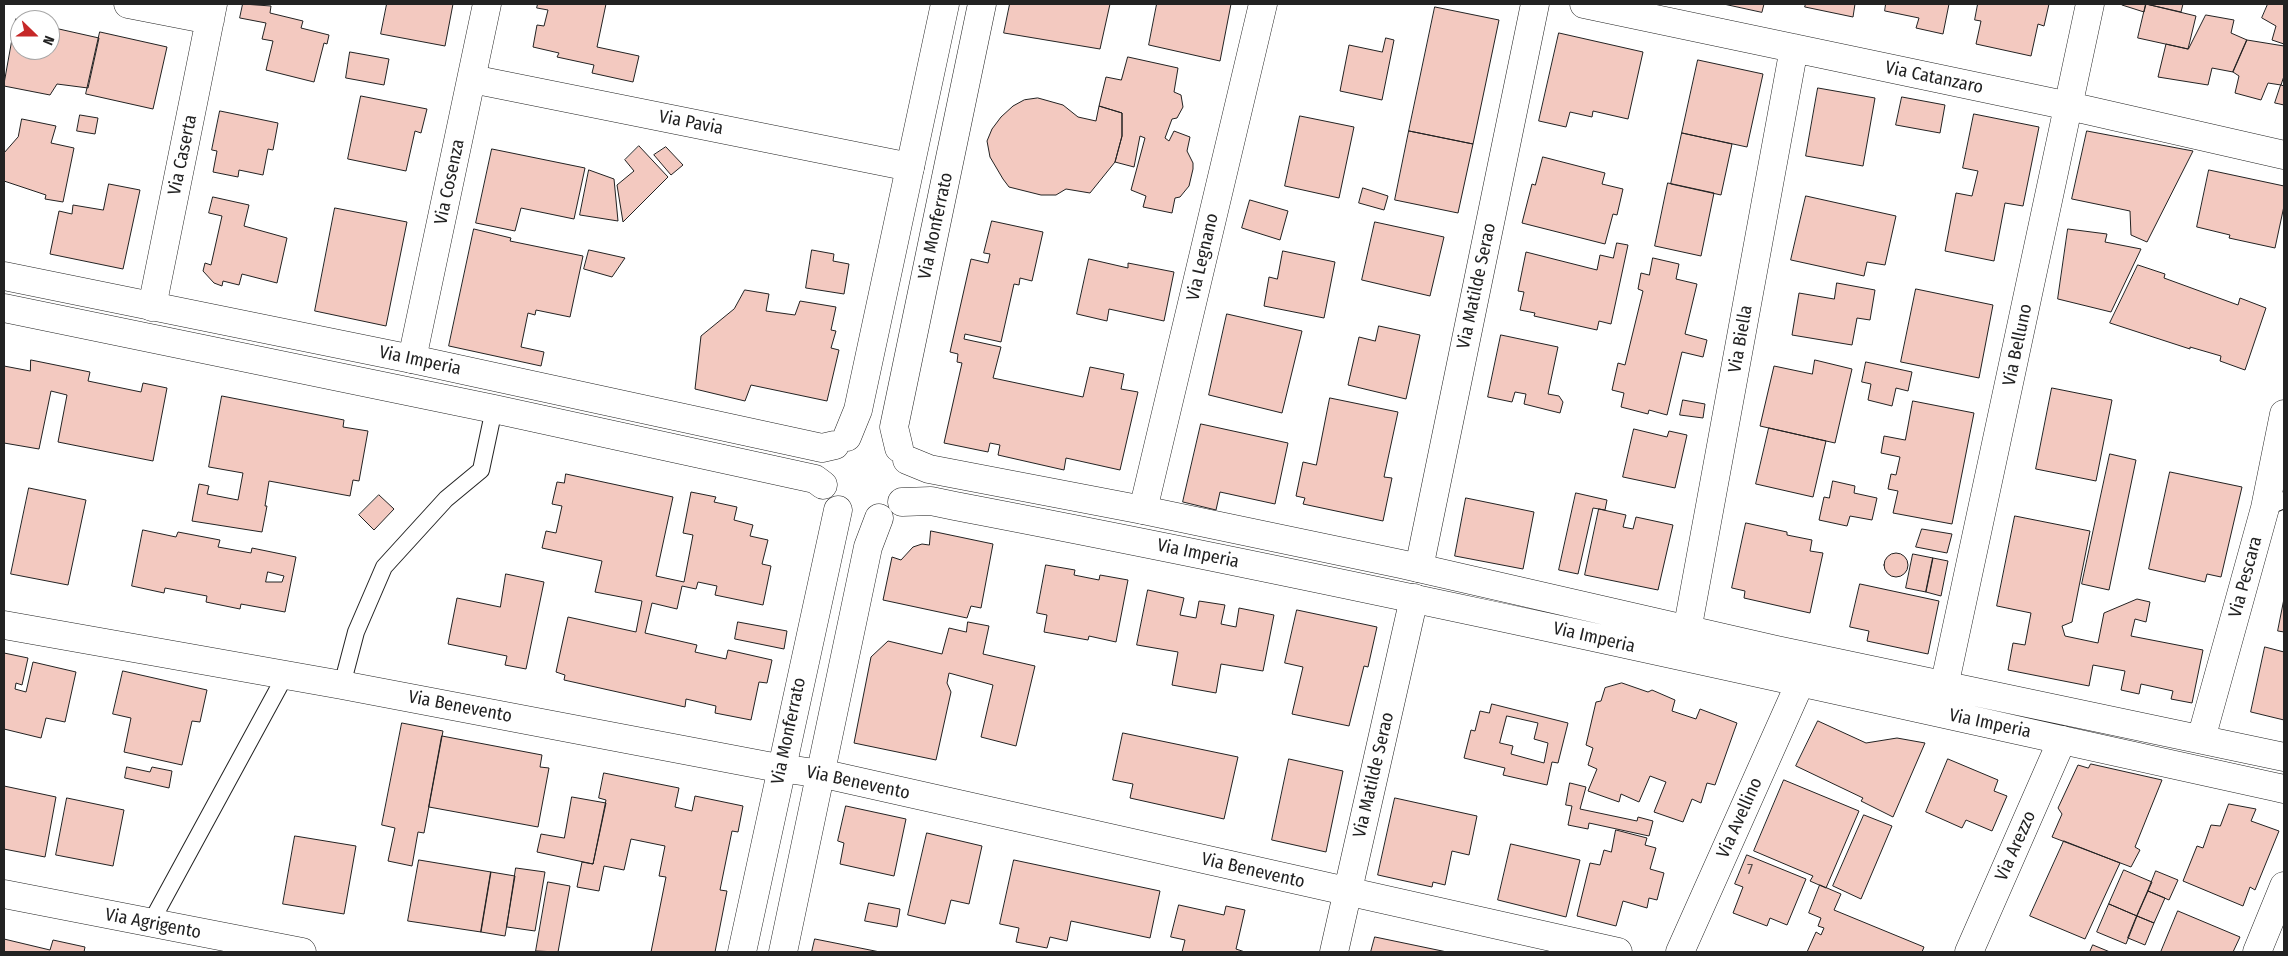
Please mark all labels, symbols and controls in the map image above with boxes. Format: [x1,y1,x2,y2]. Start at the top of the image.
north arrow [10,10,60,60]
text: N [39,33,58,47]
street label: Via Catanzaro [1883,57,1985,99]
street label: Via Pavia [657,106,725,140]
street label: Via Caserta [164,113,202,197]
street label: Via Cosenza [430,137,470,227]
street label: Via Monferrato [914,171,958,281]
street label: Via Legnano [1182,211,1224,303]
street label: Via Matilde Serao [1453,221,1501,351]
street label: Via Belluno [1999,302,2037,388]
street label: Via Biella [1724,304,1758,374]
street label: Via Imperia [377,342,463,380]
street label: Via Pescara [2225,534,2267,620]
street label: Via Imperia [1155,535,1241,573]
street label: Via Imperia [1551,618,1637,658]
street label: Via Monferrato [767,676,811,786]
street label: Via Benevento [406,686,514,728]
street label: Via Imperia [1947,705,2033,743]
street label: Via Matilde Serao [1349,710,1399,840]
street label: Via Benevento [804,762,912,804]
street label: Via Avellino [1713,774,1767,862]
street label: Via Arezzo [1991,808,2041,884]
street label: Via Benevento [1199,849,1307,893]
house number: 7 [1747,861,1753,879]
street label: Via Agrigento [103,904,203,944]

